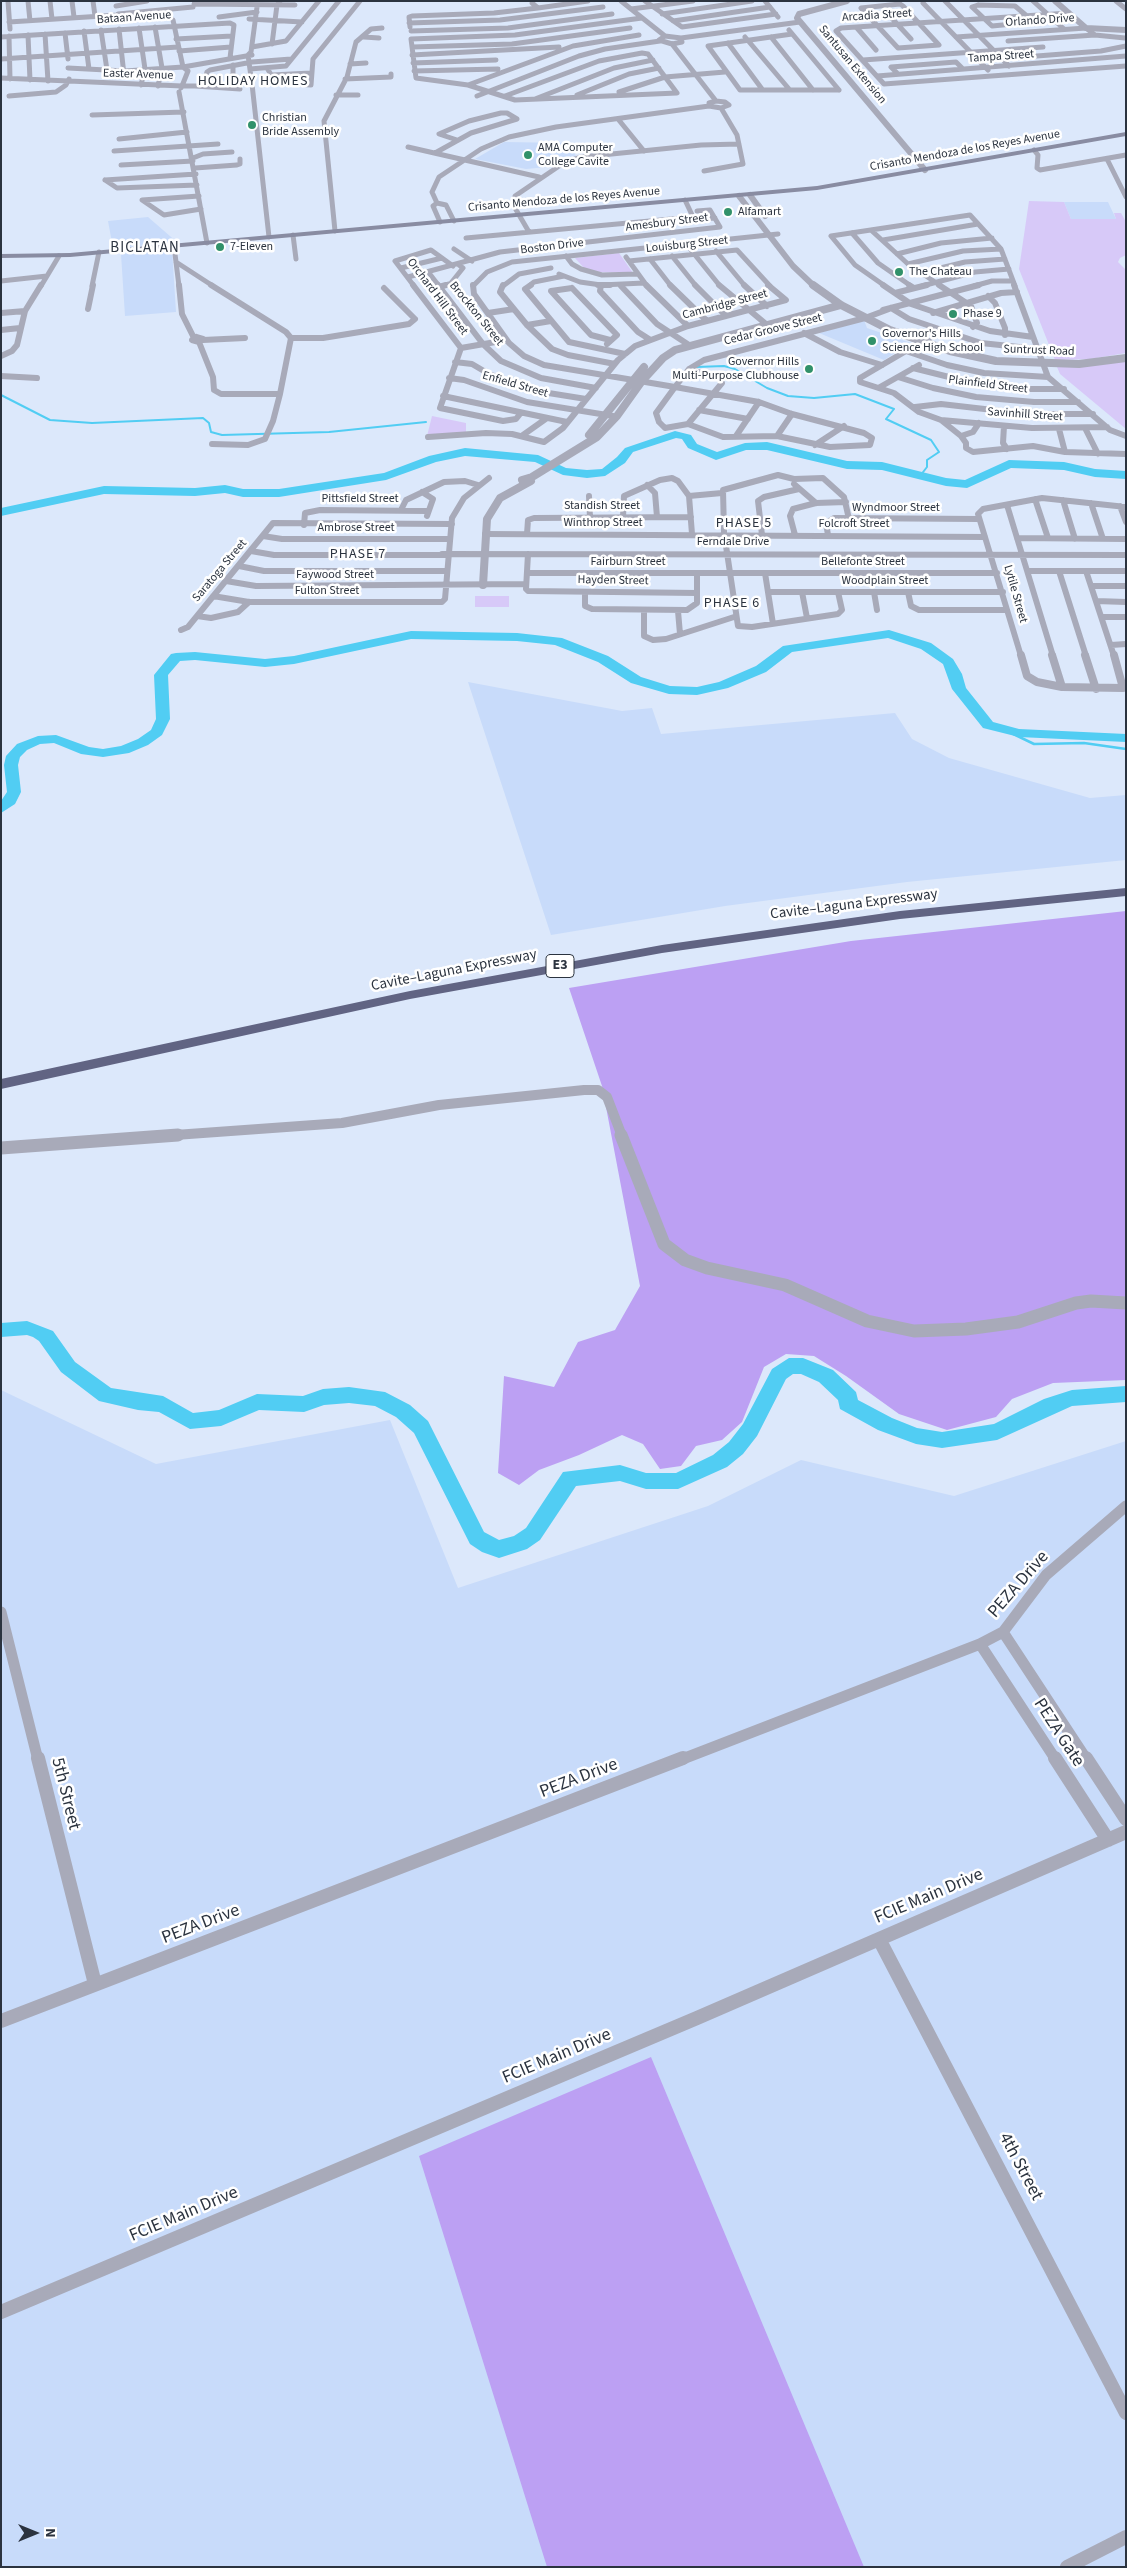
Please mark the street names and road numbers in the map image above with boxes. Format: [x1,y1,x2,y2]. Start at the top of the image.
street label: Arcadia Street [842,6,912,26]
street label: Bataan Avenue [96,8,172,28]
street label: Orlando Drive [1005,11,1075,31]
street label: Santusan Extension [815,23,889,107]
street label: Tampa Street [967,47,1035,67]
street label: Easter Avenue [102,67,174,83]
street label: Crisanto Mendoza de los Reyes Avenue [869,127,1061,175]
street label: Crisanto Mendoza de los Reyes Avenue [467,184,661,216]
street label: Amesbury Street [625,211,709,235]
street label: Louisburg Street [645,234,729,256]
street label: Boston Drive [520,236,584,258]
street label: Orchard Hill Street [403,256,471,338]
street label: Brockton Street [446,279,506,349]
street label: Cambridge Street [681,287,769,323]
street label: Cedar Groove Street [723,311,823,349]
street label: Suntrust Road [1003,343,1075,359]
street label: Enfield Street [481,369,549,401]
street label: Plainfield Street [947,373,1029,397]
street label: Savinhill Street [987,405,1063,425]
street label: Pittsfield Street [321,492,399,506]
street label: Standish Street [564,499,640,513]
street label: Wyndmoor Street [852,501,940,515]
street label: Winthrop Street [563,516,643,530]
street label: Folcroft Street [819,517,889,531]
street label: Ambrose Street [317,521,395,535]
street label: Ferndale Drive [697,535,769,549]
street label: Saratoga Street [190,537,250,605]
street label: Fairburn Street [590,555,666,569]
street label: Bellefonte Street [821,555,905,569]
street label: Lytile Street [1000,563,1030,625]
street label: Faywood Street [296,568,374,582]
street label: Hayden Street [577,573,649,589]
street label: Woodplain Street [842,574,928,588]
street label: Fulton Street [295,584,359,598]
street label: Cavite–Laguna Expressway [769,886,939,924]
street label: Cavite–Laguna Expressway [370,946,538,996]
road number: E3 [546,954,574,978]
street label: PEZA Drive [984,1547,1054,1623]
street label: PEZA Gate [1028,1695,1088,1771]
street label: PEZA Drive [537,1754,621,1804]
street label: 5th Street [46,1756,84,1832]
street label: FCIE Main Drive [871,1864,987,1930]
street label: PEZA Drive [159,1900,243,1950]
street label: FCIE Main Drive [499,2024,615,2090]
street label: 4th Street [993,2129,1047,2205]
street label: FCIE Main Drive [126,2182,242,2248]

